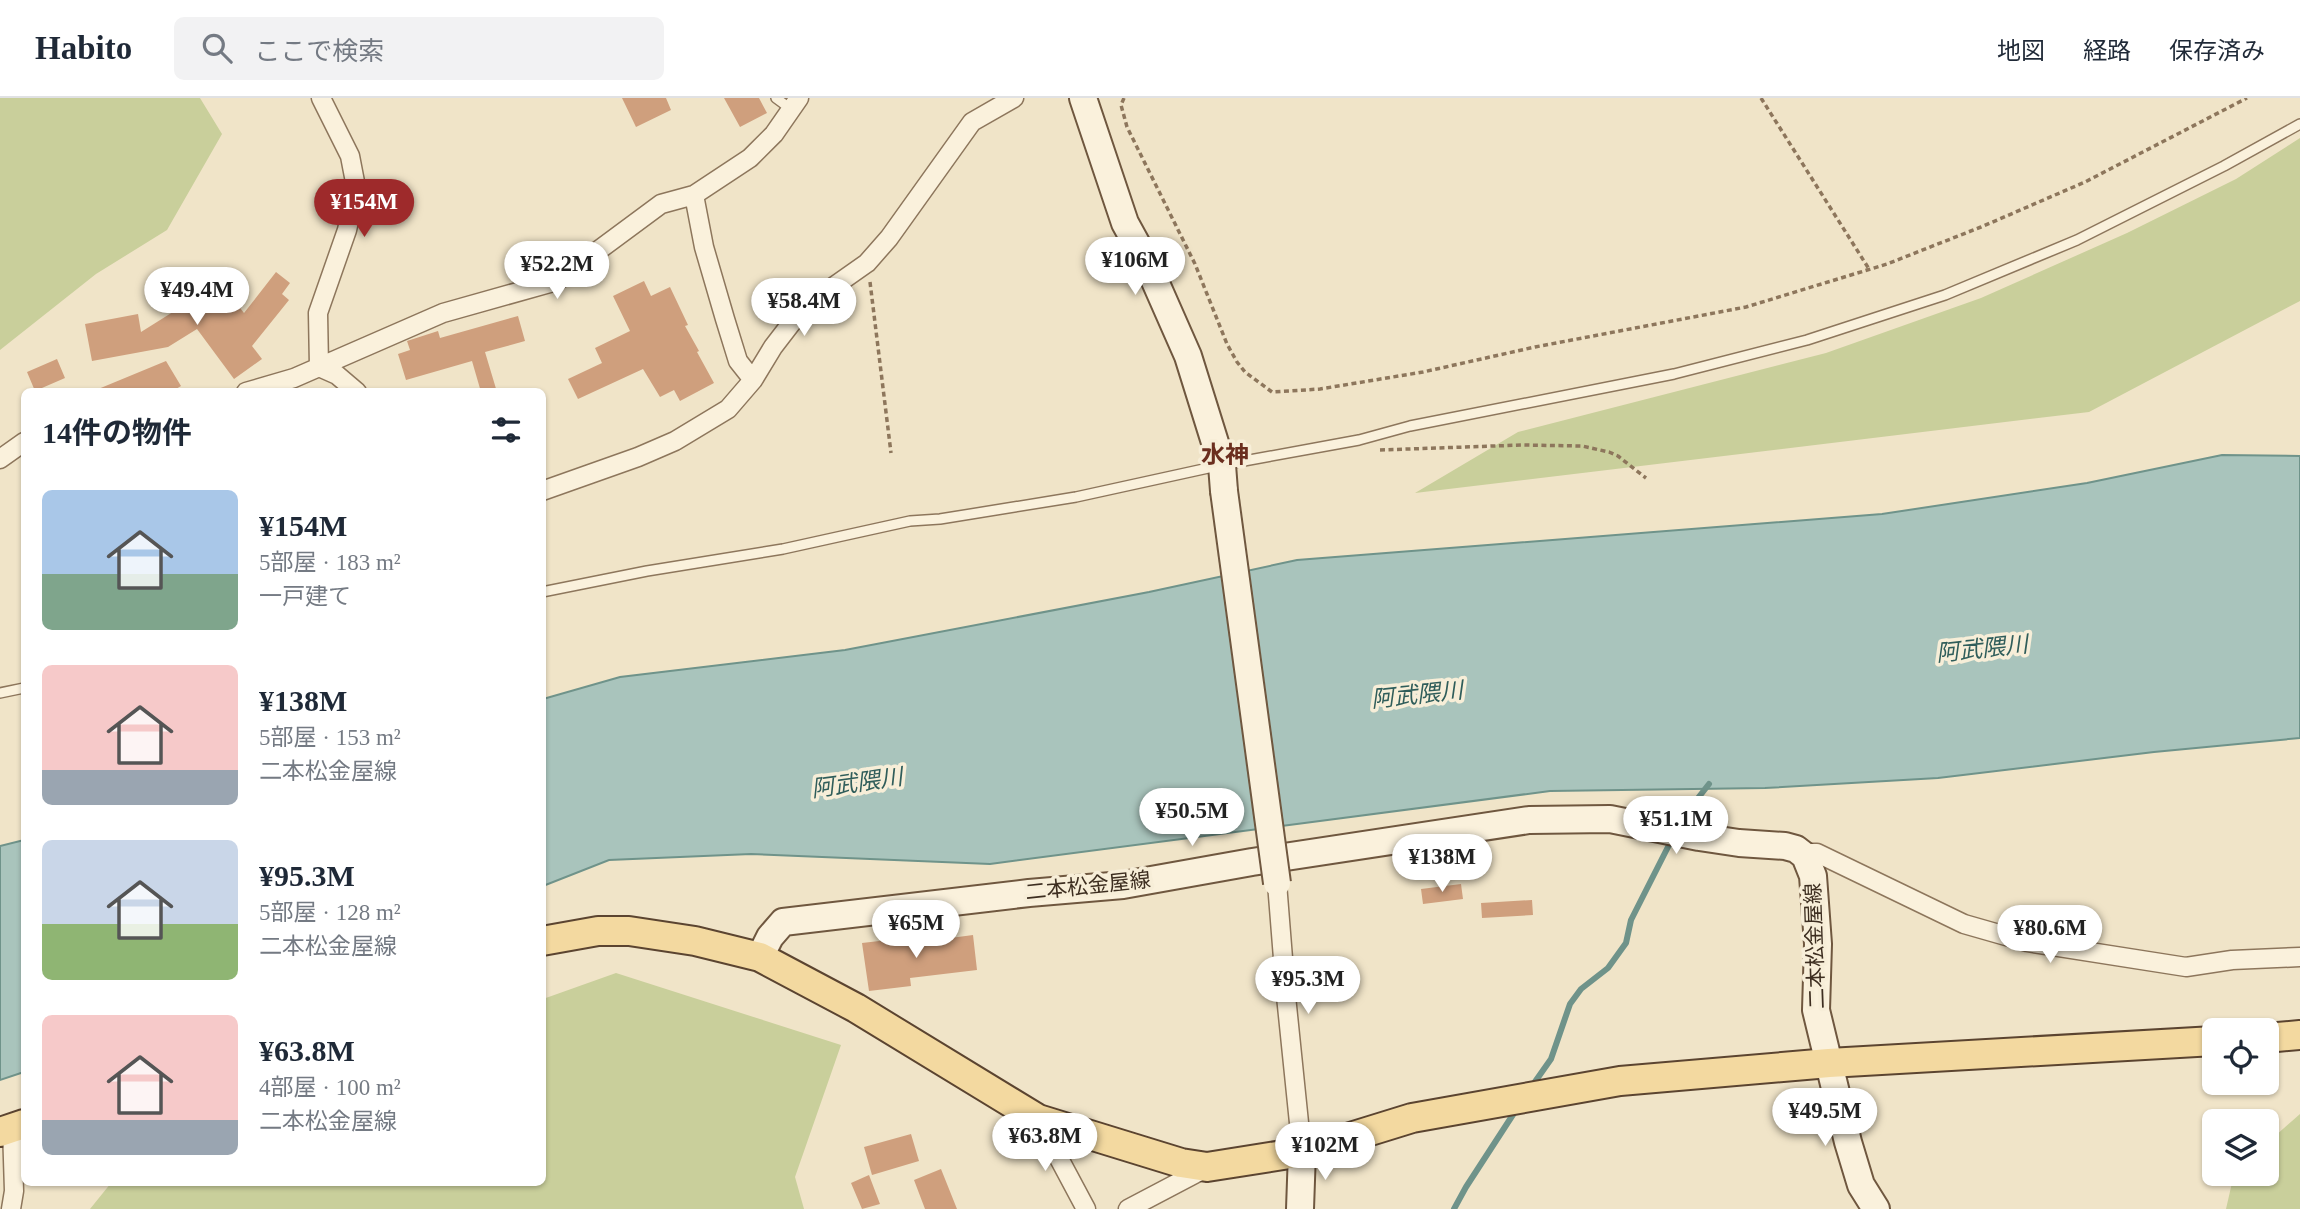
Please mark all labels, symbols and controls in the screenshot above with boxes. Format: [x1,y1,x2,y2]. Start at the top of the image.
search box [174,17,664,80]
icon: search [198,29,236,67]
text: Habito [35,30,132,66]
text: ここで検索 [254,37,384,66]
text: 地図 [1997,38,2045,64]
text: 経路 [2083,38,2131,64]
text: 保存済み [2169,38,2265,64]
pin: ¥154M [315,180,413,239]
text: ¥154M [330,189,398,214]
pin: ¥106M [1086,238,1184,297]
pin: ¥52.2M [500,242,614,301]
text: ¥106M [1101,247,1169,272]
text: ¥52.2M [520,251,594,276]
pin: ¥49.4M [140,268,254,327]
text: ¥49.4M [160,277,234,302]
pin: ¥58.4M [747,278,861,338]
text: ¥58.4M [767,288,841,313]
icon: filters [487,411,525,449]
text: 14件の物件 [42,416,192,449]
district label: 水神 [1201,442,1249,468]
text: ¥154M [259,509,347,542]
icon: home [98,518,182,602]
text: 5部屋 · 183 m² [259,550,401,575]
text: 一戸建て [259,584,351,609]
water label: 阿武隈川 [1935,631,2032,666]
water label: 阿武隈川 [1370,677,1467,712]
text: ¥138M [259,684,347,717]
icon: home [98,693,182,777]
text: 5部屋 · 153 m² [259,725,401,750]
text: 二本松金屋線 [259,759,397,784]
water label: 阿武隈川 [810,764,907,802]
pin: ¥50.5M [1135,788,1249,848]
pin: ¥51.1M [1619,796,1733,856]
text: ¥50.5M [1155,798,1229,823]
text: ¥51.1M [1639,806,1713,831]
pin: ¥138M [1393,834,1491,894]
text: ¥138M [1408,844,1476,869]
text: ¥95.3M [259,859,355,892]
street label: 二本松金屋線 [1024,867,1152,905]
icon: home [98,868,182,952]
street label: 二本松金屋線 [1801,883,1829,1009]
text: 5部屋 · 128 m² [259,900,401,925]
pin: ¥65M [875,900,957,960]
pin: ¥80.6M [1993,906,2107,965]
text: ¥65M [888,910,944,935]
text: ¥80.6M [2013,915,2087,940]
text: 二本松金屋線 [259,934,397,959]
pin: ¥95.3M [1251,956,1365,1016]
text: ¥95.3M [1271,966,1345,991]
map controls [2202,1018,2279,1186]
button: locate [2202,1018,2279,1095]
text: ¥63.8M [259,1034,355,1067]
icon: home [98,1043,182,1127]
text: 4部屋 · 100 m² [259,1075,401,1100]
pin: ¥49.5M [1768,1088,1882,1148]
text: ¥49.5M [1788,1098,1862,1123]
text: 二本松金屋線 [259,1109,397,1134]
button: layers [2202,1109,2279,1186]
pin: ¥63.8M [988,1114,1102,1173]
pin: ¥102M [1276,1122,1374,1182]
text: ¥63.8M [1008,1123,1082,1148]
text: ¥102M [1291,1132,1359,1157]

